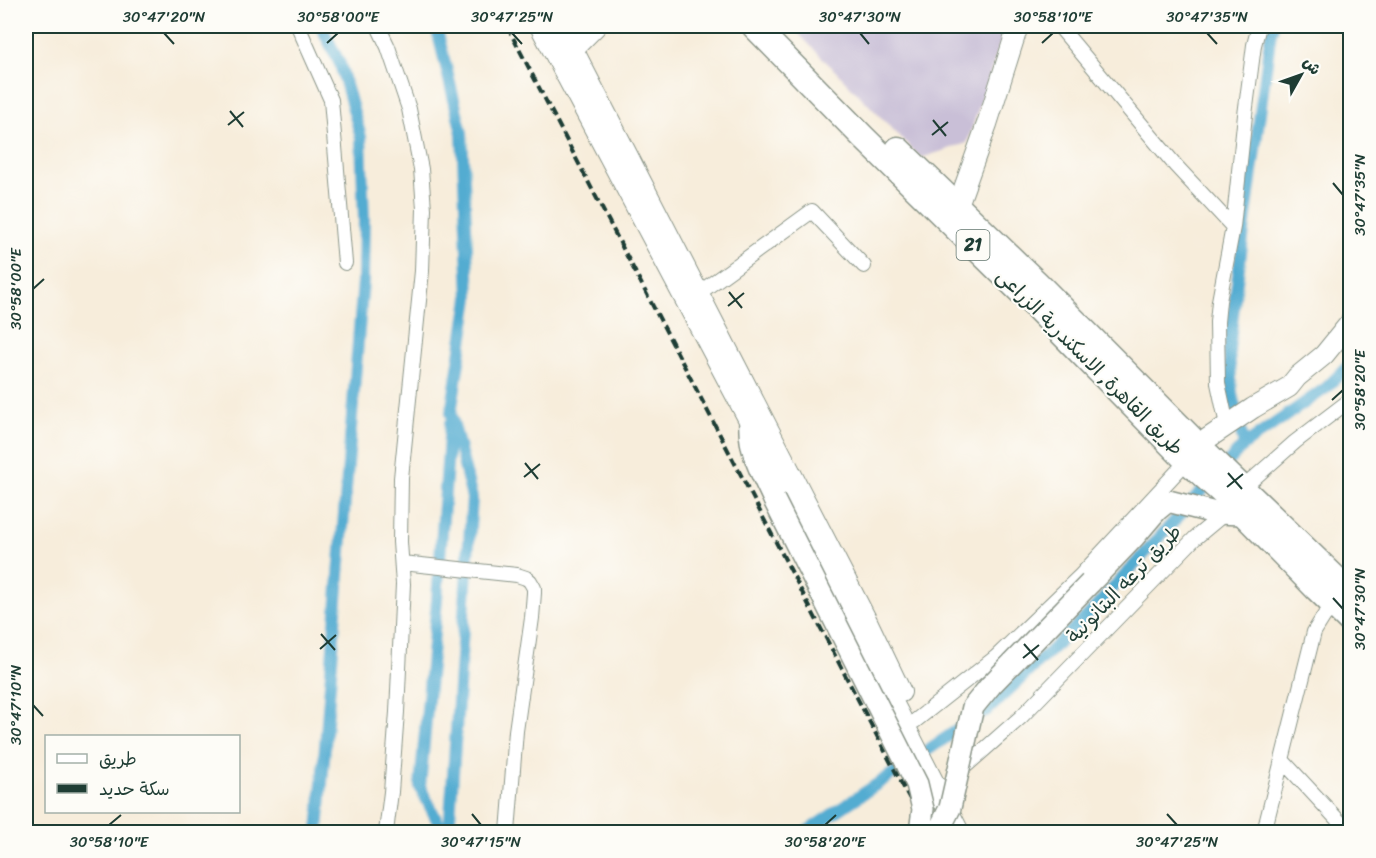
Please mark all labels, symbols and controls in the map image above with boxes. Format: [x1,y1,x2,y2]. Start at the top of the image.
text: 30°47'20"N [123,4,206,30]
text: 30°58'00"E [297,4,380,30]
text: 30°47'25"N [471,4,554,30]
text: 30°47'30"N [819,4,902,30]
text: 30°58'10"E [1014,4,1094,30]
text: 30°47'35"N [1166,4,1248,30]
north arrow [1271,45,1331,105]
text: ش [1295,50,1329,82]
text: 30°47'35"N [1347,154,1373,236]
road number: 21 [956,230,990,260]
text: 30°58'00"E [3,247,29,330]
street label: طريق القاهرة, الاسكندرية الزراعى [988,260,1192,464]
text: 30°58'20"E [1347,348,1373,430]
street label: طريق ترعه البتانونية [1057,516,1191,652]
text: 30°47'30"N [1347,567,1373,650]
text: 30°47'10"N [3,664,29,745]
legend [45,735,240,813]
text: طريق [99,743,137,775]
text: سكة حديد [99,773,170,805]
text: 30°58'10"E [70,829,150,855]
text: 30°47'15"N [441,829,522,855]
text: 30°58'20"E [785,829,867,855]
text: 30°47'25"N [1136,829,1219,855]

